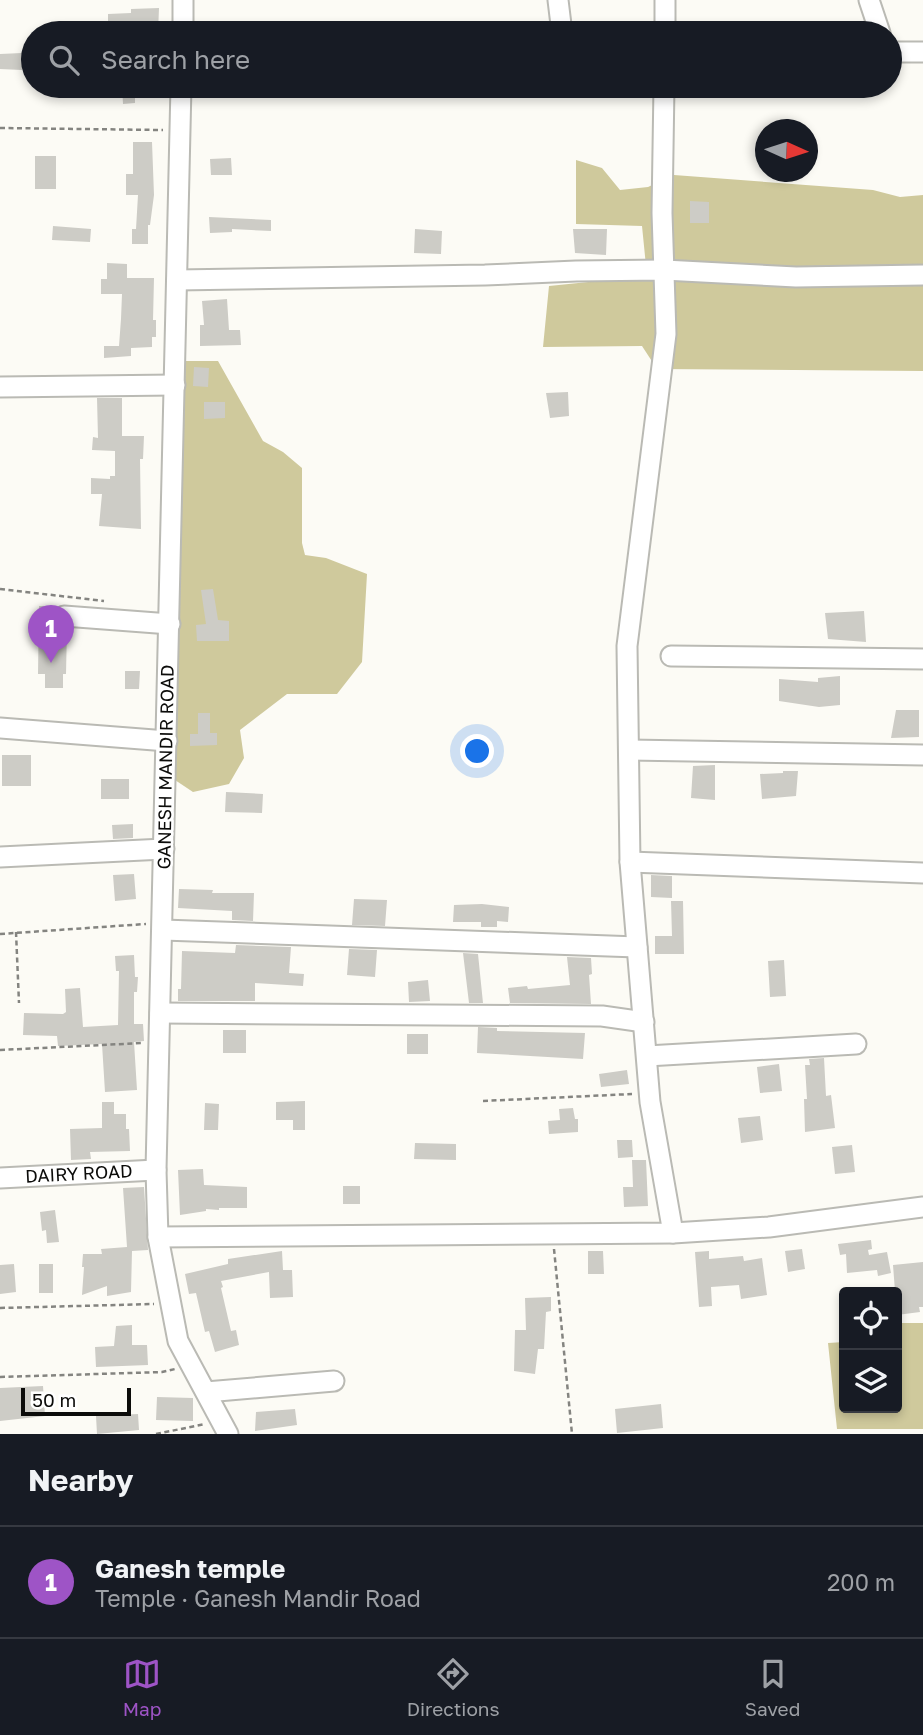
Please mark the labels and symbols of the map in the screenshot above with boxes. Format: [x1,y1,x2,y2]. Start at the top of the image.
north arrow [755,119,818,182]
pin: 1 [28,605,74,663]
street label: GANESH MANDIR ROAD [152,664,178,870]
your location [460,734,494,768]
street label: DAIRY ROAD [25,1159,133,1187]
scale bar [21,1385,131,1417]

